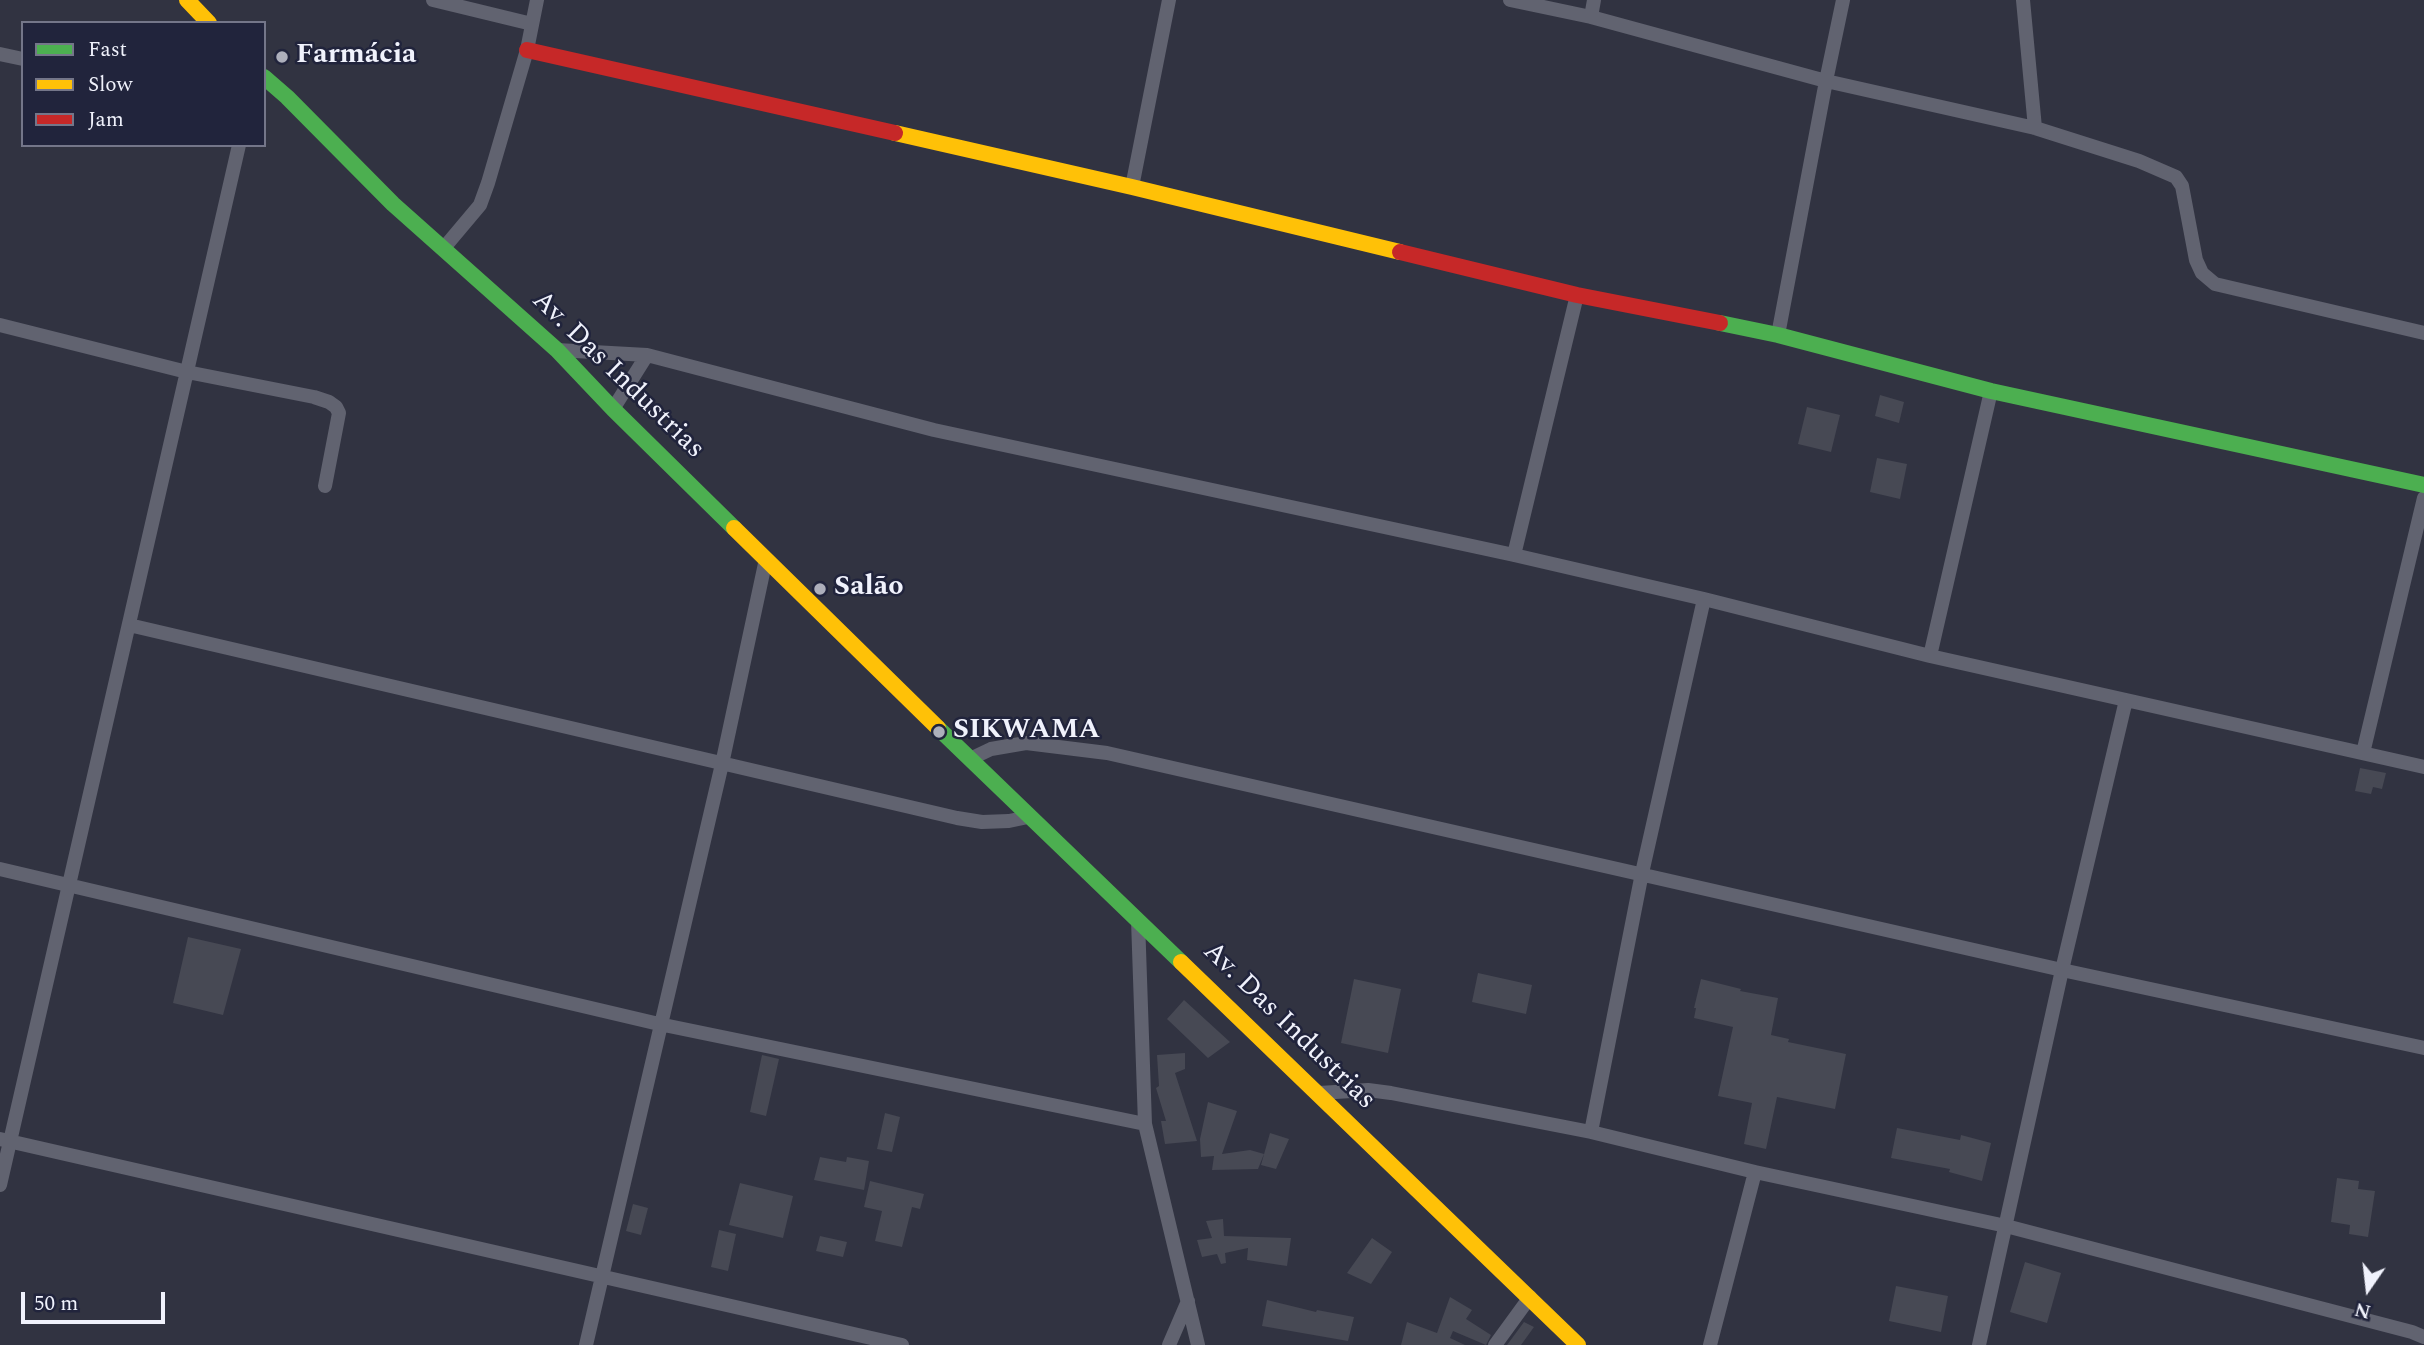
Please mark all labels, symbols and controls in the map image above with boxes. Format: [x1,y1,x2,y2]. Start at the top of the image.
legend [21,21,266,147]
text: Fast [88,34,127,66]
place label: Farmácia [296,40,416,74]
marker: Farmácia [274,49,290,65]
text: Slow [88,69,132,101]
text: Jam [88,104,124,136]
street label: Av. Das Industrias [524,285,710,467]
place label: Salão [834,572,903,606]
marker: Salão [812,581,828,597]
place label: SIKWAMA [953,715,1100,749]
marker: SIKWAMA [931,724,947,740]
street label: Av. Das Industrias [1195,936,1381,1118]
north arrow [2333,1254,2403,1324]
scale bar [24,1278,168,1322]
text: 50 m [34,1288,78,1320]
text: N [2352,1294,2374,1326]

